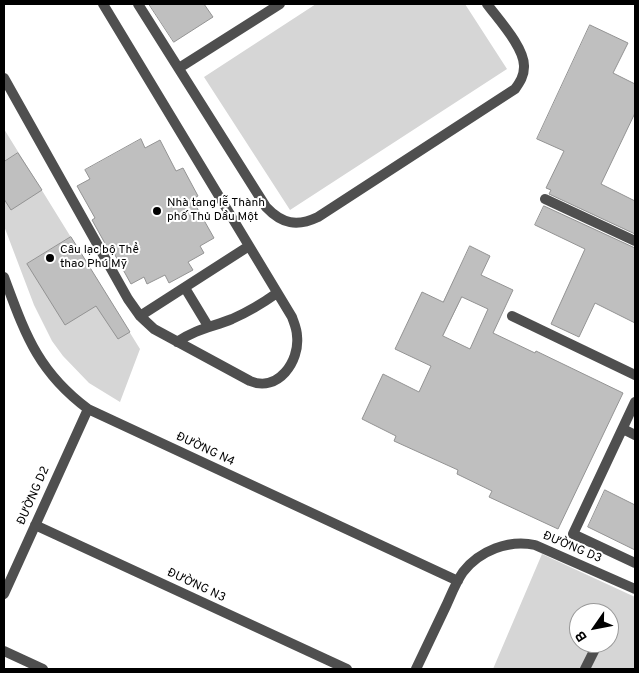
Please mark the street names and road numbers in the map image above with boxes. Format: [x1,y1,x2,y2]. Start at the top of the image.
street label: ĐƯỜNG N4 [173,430,237,470]
street label: ĐƯỜNG D2 [15,464,53,528]
street label: ĐƯỜNG D3 [540,529,604,567]
street label: ĐƯỜNG N3 [164,566,228,606]

